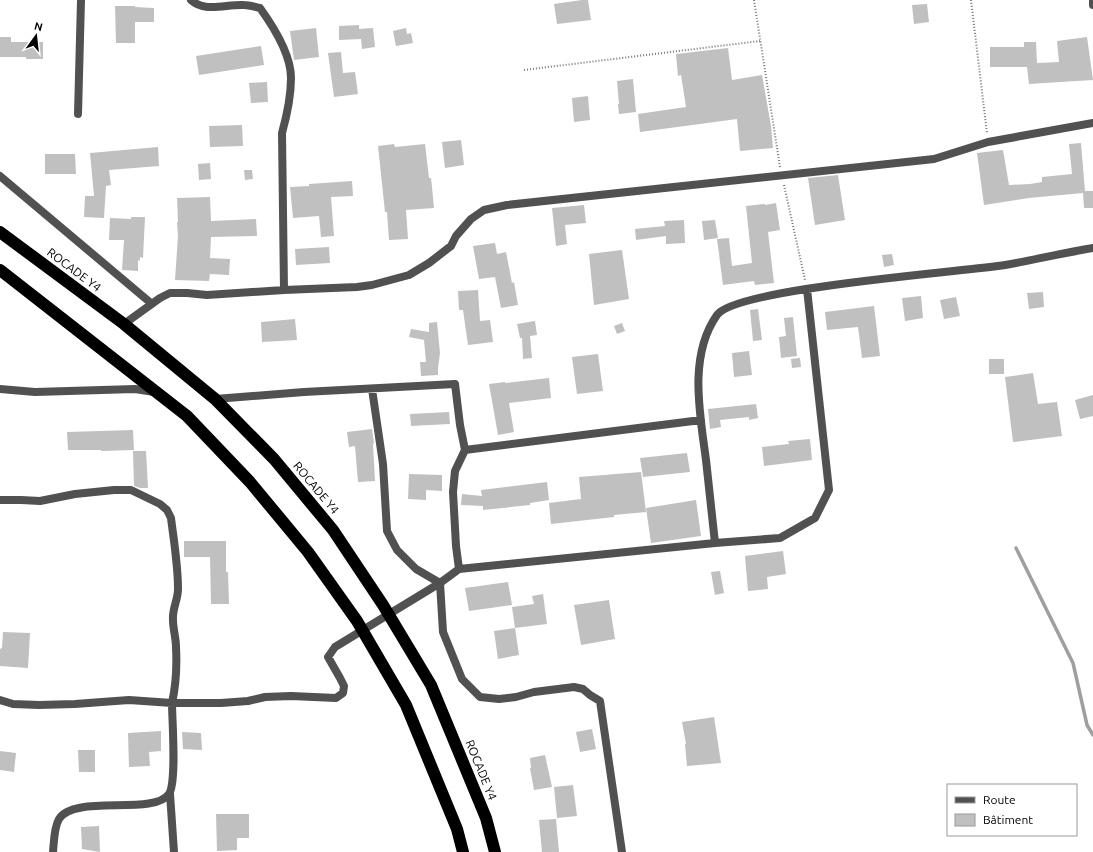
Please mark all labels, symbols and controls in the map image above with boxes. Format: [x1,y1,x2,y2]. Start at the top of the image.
north arrow [16,16,56,56]
text: N [33,19,44,33]
street label: ROCADE Y4 [45,245,104,294]
street label: ROCADE Y4 [291,459,342,516]
street label: ROCADE Y4 [463,738,500,802]
legend [947,784,1077,836]
text: Route [983,793,1016,806]
text: Bâtiment [983,813,1033,826]

